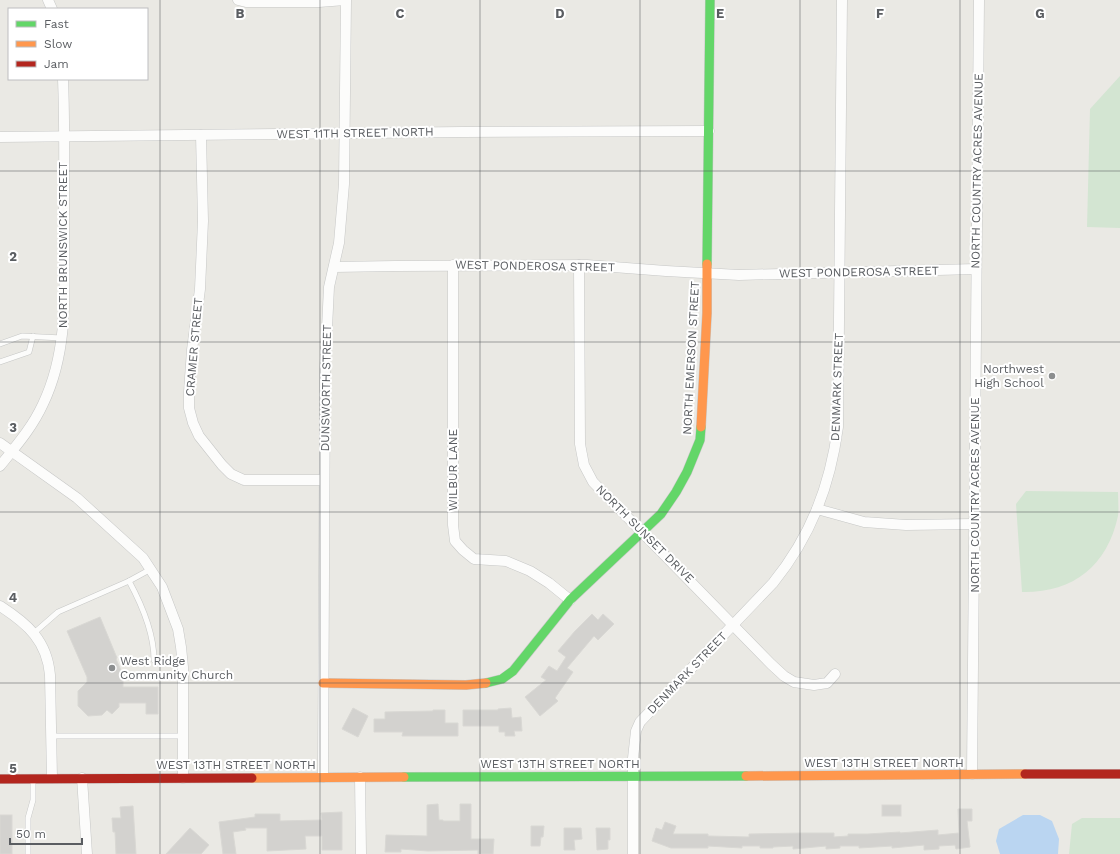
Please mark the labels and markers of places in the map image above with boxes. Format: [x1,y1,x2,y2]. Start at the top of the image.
place label: Northwest High School [974,362,1044,390]
marker: Northwest High School [1047,371,1057,381]
place label: West Ridge Community Church [120,654,233,682]
marker: West Ridge Community Church [107,663,117,673]

